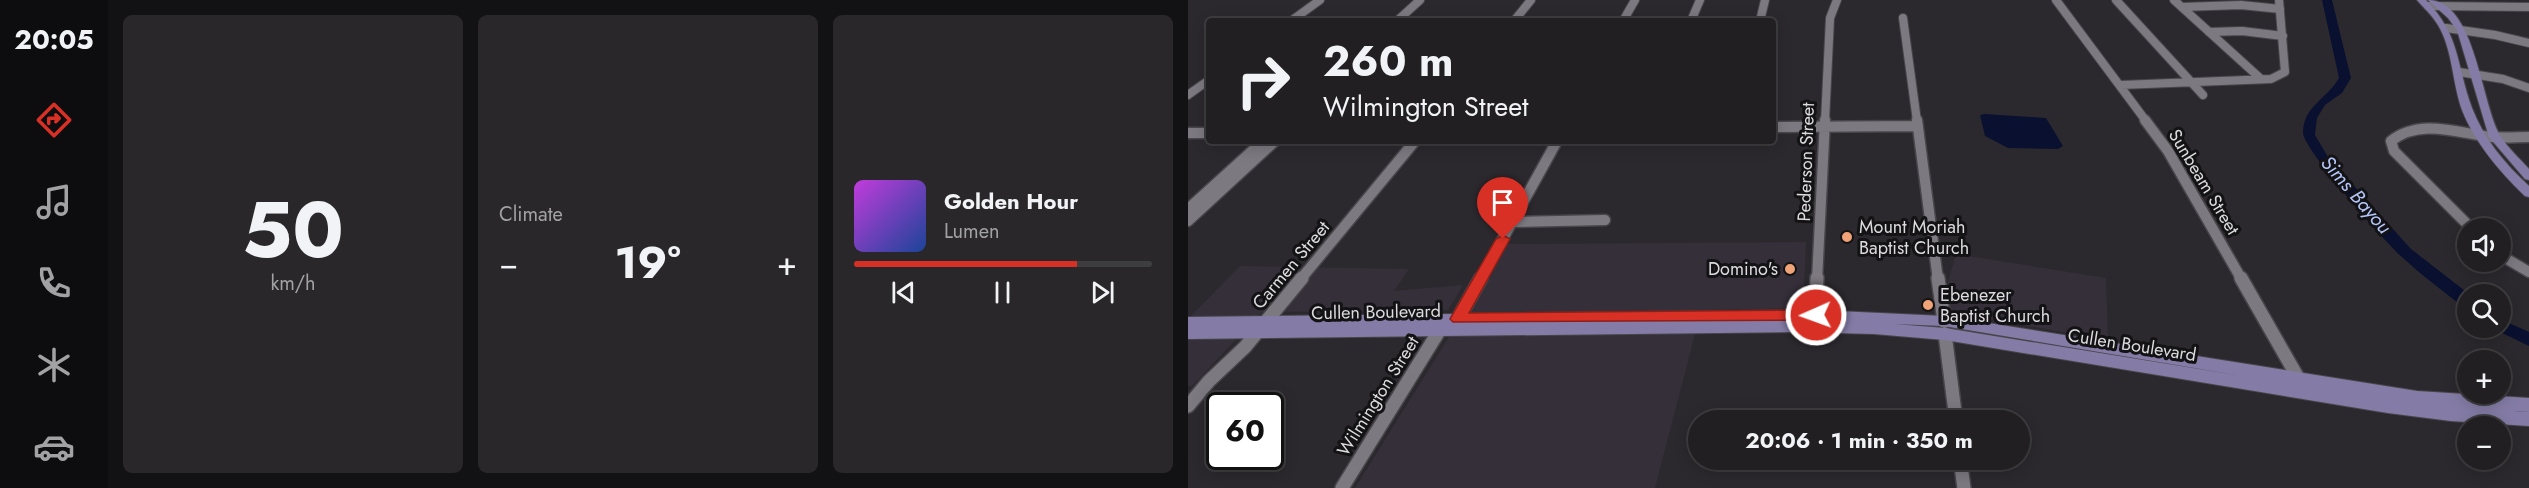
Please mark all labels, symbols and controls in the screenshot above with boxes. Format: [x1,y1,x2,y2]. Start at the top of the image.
text: 20:05 [14,20,94,59]
text: 260 m [1323,31,1454,92]
icon: right [1224,42,1302,120]
text: Wilmington Street [1323,87,1529,126]
icon: directions [33,99,75,141]
street label: Pederson Street [1791,101,1821,222]
street label: Sunbeam Street [2162,124,2246,240]
water label: Sims Bayou [2314,149,2398,241]
text: 50 [242,174,344,286]
pin [1477,177,1528,239]
icon: music [33,181,75,223]
text: Golden Hour [944,185,1078,217]
icon: arrive [1486,186,1519,219]
text: Climate [499,200,563,229]
place label: Mount Moriah Baptist Church [1859,214,1969,261]
street label: Carmen Street [1246,215,1336,315]
text: Lumen [944,217,1000,246]
map controls [2457,218,2511,470]
button: sound [2457,218,2511,272]
text: 19° [614,230,681,295]
marker: Mount Moriah Baptist Church [1840,230,1854,244]
text: − [499,240,518,287]
text: + [777,240,797,287]
place label: Domino's [1708,256,1778,282]
icon: phone [33,262,75,304]
marker: Domino's [1783,262,1797,276]
text: km/h [270,269,316,298]
icon: previous [887,276,920,309]
icon: pause [986,276,1019,309]
icon: next [1086,276,1119,309]
place label: Ebenezer Baptist Church [1940,282,2050,329]
position arrow [1784,283,1848,347]
button: search [2457,284,2511,338]
street label: Cullen Boulevard [1311,298,1441,326]
marker: Ebenezer Baptist Church [1921,298,1935,312]
street label: Cullen Boulevard [2066,322,2198,368]
street label: Wilmington Street [1331,330,1426,461]
icon: climate [33,344,75,386]
button: + [2457,350,2511,404]
speed limit sign: 60 [1206,392,1284,470]
button: − [2457,416,2511,470]
text: 20:06 · 1 min · 350 m [1745,424,1973,456]
icon: car [33,426,75,468]

